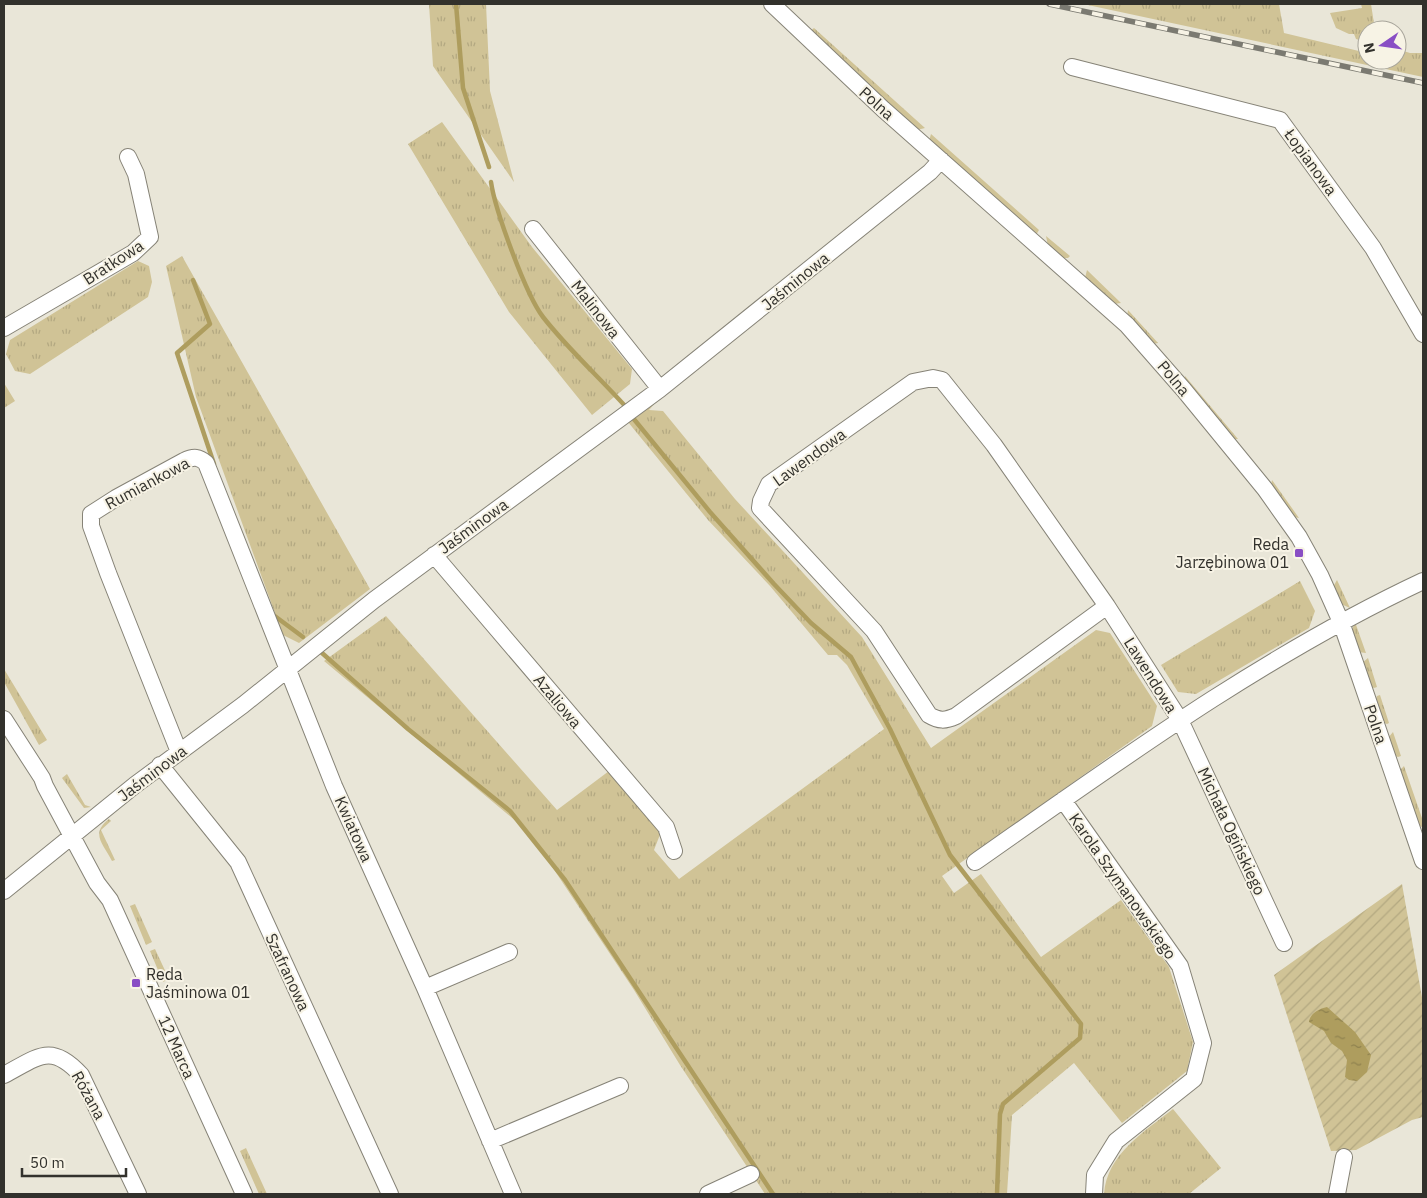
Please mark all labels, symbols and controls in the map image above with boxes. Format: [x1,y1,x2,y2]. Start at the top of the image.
north arrow [1357,20,1407,70]
text: N [1359,41,1379,55]
street label: Polna [855,82,899,124]
street label: Łopianowa [1280,124,1342,200]
street label: Bratkowa [79,235,147,289]
street label: Jaśminowa [757,247,833,314]
street label: Malinowa [567,276,625,343]
street label: Polna [1153,356,1195,400]
street label: Lawendowa [769,424,850,490]
street label: Rumiankowa [101,452,193,514]
street label: Jaśminowa [434,494,512,558]
place label: Reda Jarzębinowa 01 [1175,534,1289,572]
marker: Reda Jarzębinowa 01 [1293,547,1305,559]
street label: Lawendowa [1120,633,1182,717]
street label: Azaliowa [530,670,587,732]
street label: Polna [1360,702,1392,747]
street label: Jaśminowa [114,740,191,805]
street label: Michała Ogińskiego [1194,764,1270,898]
street label: Kwiatowa [331,793,378,865]
street label: Karola Szymanowskiego [1065,809,1181,963]
street label: Szafranowa [261,930,315,1014]
place label: Reda Jaśminowa 01 [146,964,250,1002]
marker: Reda Jaśminowa 01 [130,977,142,989]
street label: 12 Marca [154,1012,200,1082]
street label: Różana [68,1067,111,1123]
scale bar [22,1146,126,1178]
text: 50 m [30,1153,65,1172]

